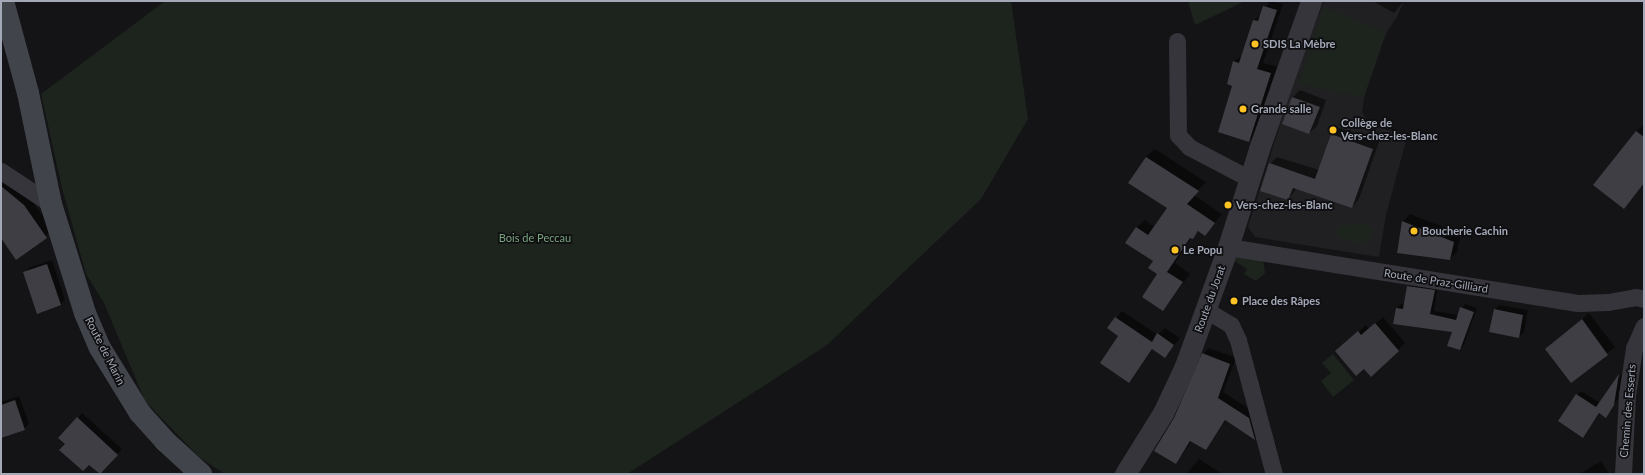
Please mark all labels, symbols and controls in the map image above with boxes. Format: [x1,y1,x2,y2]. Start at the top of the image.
place label: SDIS La Mèbre [1263,37,1335,51]
marker: SDIS La Mèbre [1250,39,1260,49]
place label: Grande salle [1251,102,1311,116]
marker: Grande salle [1238,104,1248,114]
place label: Collège de Vers-chez-les-Blanc [1341,117,1438,143]
marker: Collège de Vers-chez-les-Blanc [1328,125,1338,135]
place label: Vers-chez-les-Blanc [1236,198,1333,212]
marker: Vers-chez-les-Blanc [1223,200,1233,210]
place label: Boucherie Cachin [1422,224,1508,238]
marker: Boucherie Cachin [1409,226,1419,236]
park label: Bois de Peccau [499,231,571,245]
place label: Le Popu [1183,243,1222,257]
marker: Le Popu [1170,245,1180,255]
street label: Route du Jorat [1192,264,1228,334]
street label: Route de Praz-Gilliard [1383,266,1489,296]
place label: Place des Râpes [1242,294,1320,308]
marker: Place des Râpes [1229,296,1239,306]
street label: Route de Marin [82,315,128,387]
street label: Chemin des Esserts [1617,364,1639,458]

